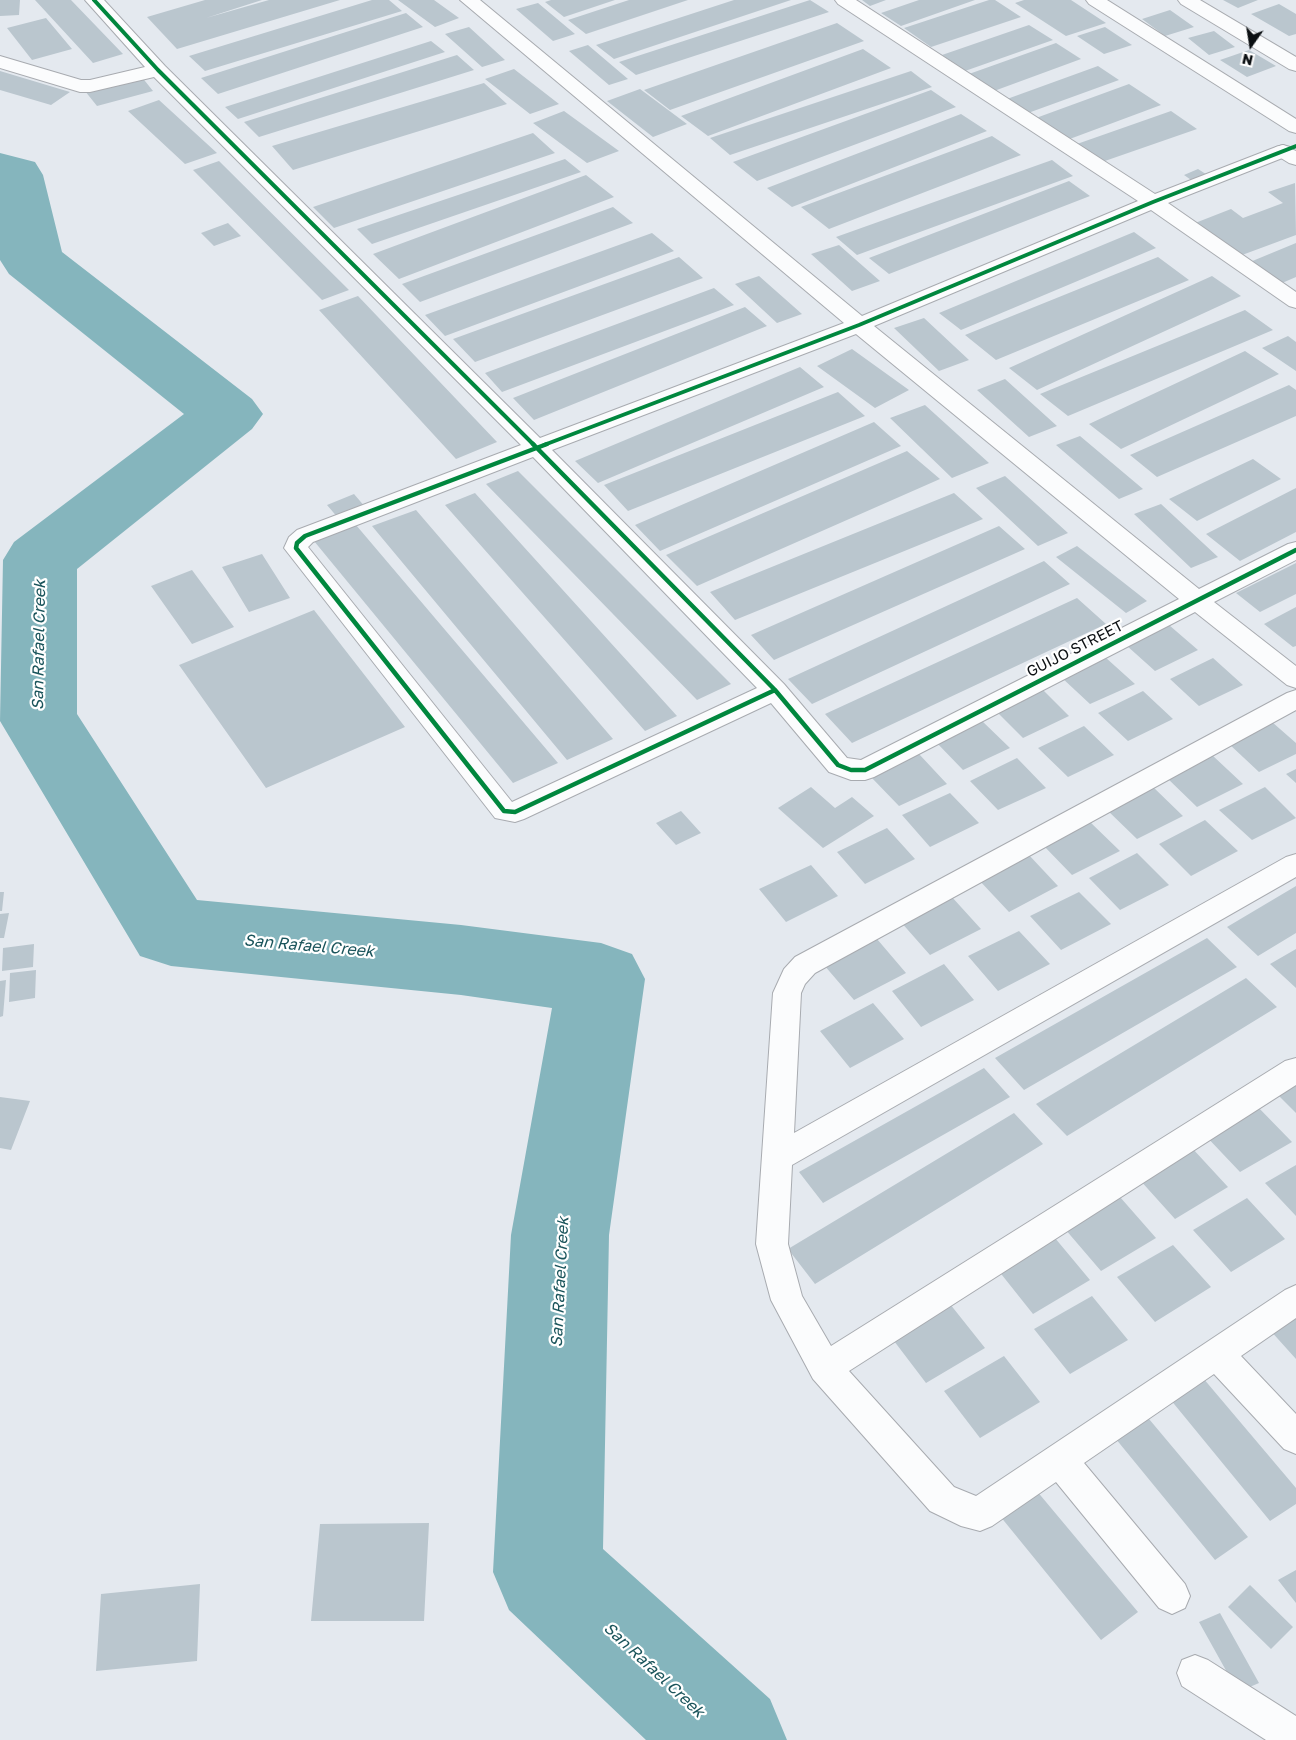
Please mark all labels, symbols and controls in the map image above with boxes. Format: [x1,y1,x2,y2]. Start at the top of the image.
north arrow [1226,20,1276,70]
text: N [1240,51,1255,70]
water label: San Rafael Creek [28,580,50,710]
street label: GUIJO STREET [1024,617,1126,681]
water label: San Rafael Creek [243,931,375,961]
water label: San Rafael Creek [547,1216,573,1348]
water label: San Rafael Creek [600,1619,708,1721]

